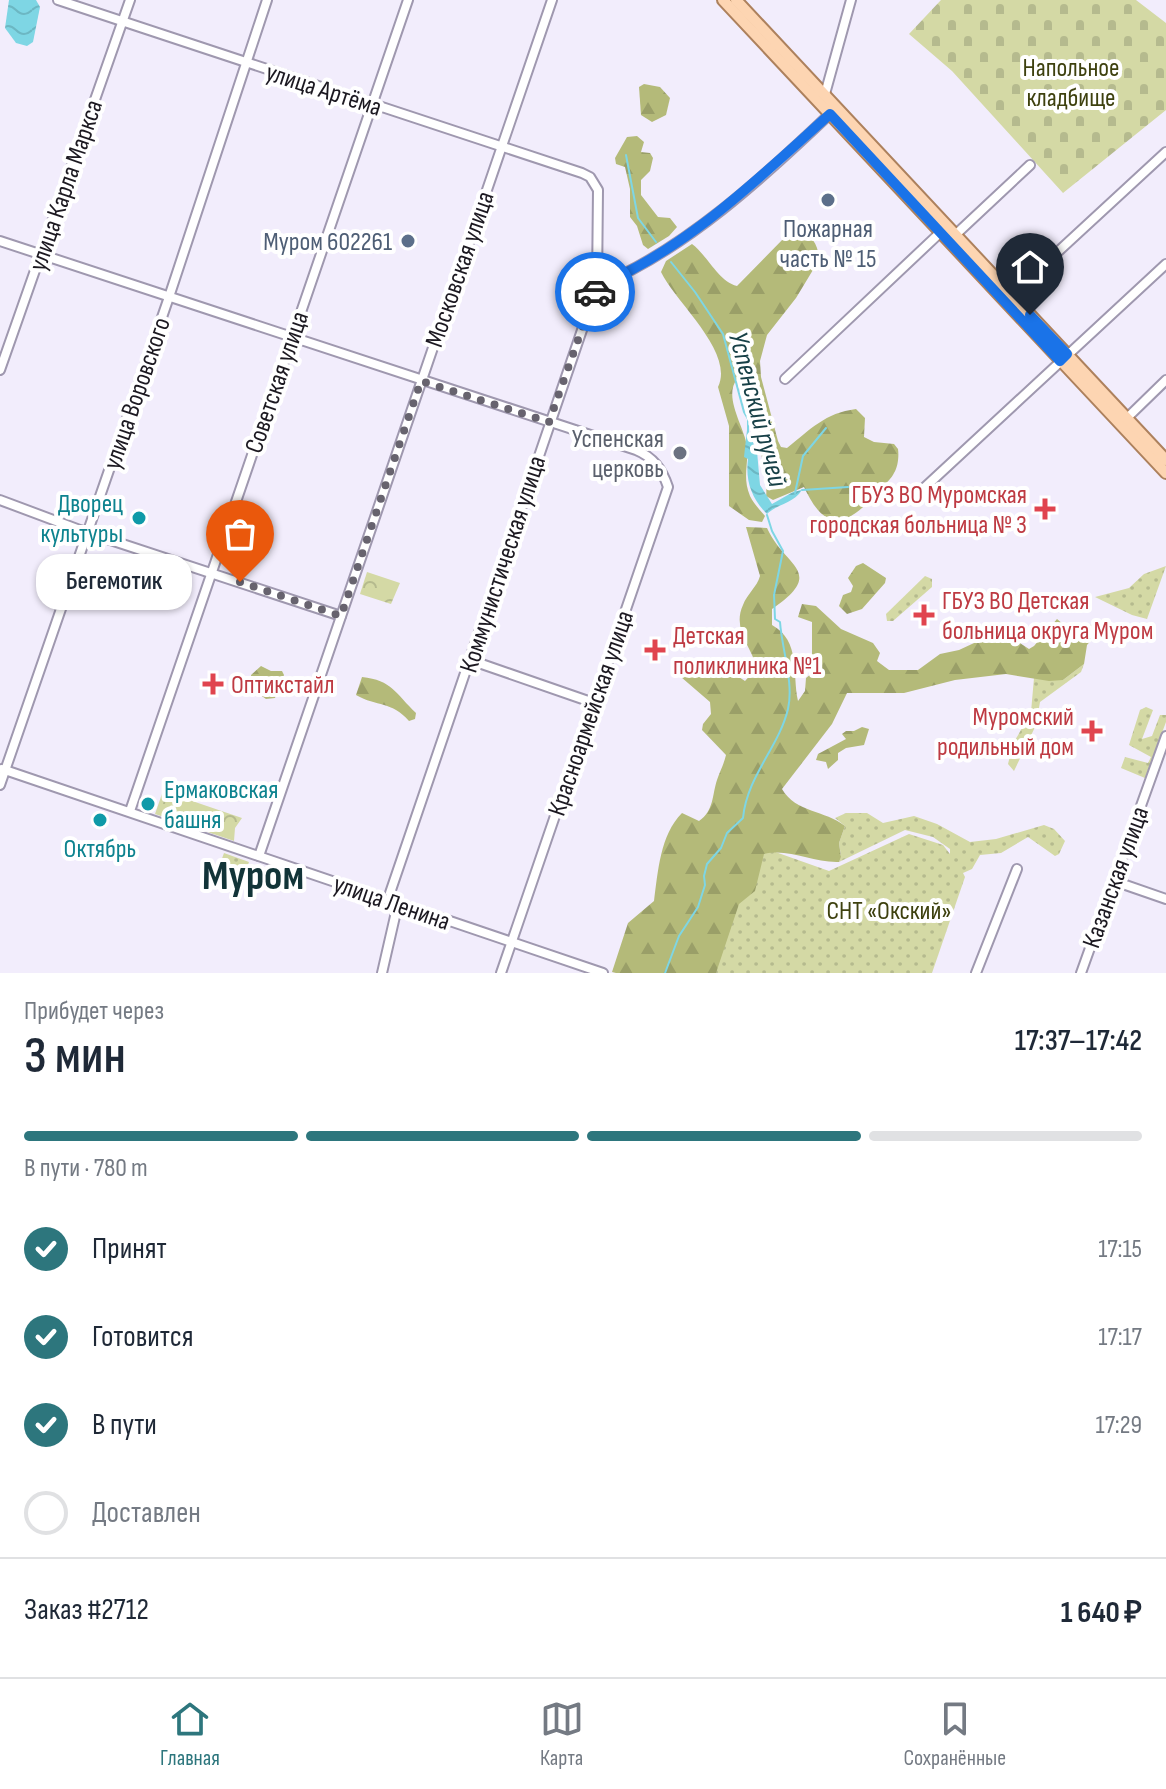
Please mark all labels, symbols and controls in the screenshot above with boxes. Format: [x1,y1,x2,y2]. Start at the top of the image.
park label: Напольное кладбище [1022,53,1120,114]
street label: улица Артёма [262,57,385,124]
street label: улица Карла Маркса [23,96,110,275]
street label: Московская улица [419,188,502,351]
marker: Пожарная часть № 15 [819,191,837,209]
place label: Пожарная часть № 15 [780,214,876,275]
place label: Муром 602261 [263,227,392,258]
marker: Муром 602261 [399,232,417,250]
pin [996,233,1064,315]
icon: home [1008,245,1052,289]
courier [555,252,635,332]
icon: car [573,270,617,314]
street label: Советская улица [239,308,316,457]
street label: улица Воровского [97,313,178,474]
water label: Успенский ручей [721,328,794,491]
place label: Успенская церковь [572,424,664,485]
marker: Успенская церковь [671,444,689,462]
street label: Коммунистическая улица [454,452,553,677]
place label: ГБУЗ ВО Муромская городская больница № 3 [809,480,1027,541]
place label: Дворец культуры [41,489,123,550]
marker: ГБУЗ ВО Муромская городская больница № 3 [1034,498,1056,520]
pin [206,500,274,582]
marker: Дворец культуры [130,509,148,527]
icon: bag [218,512,262,556]
callout: Бегемотик [36,554,192,610]
text: Бегемотик [66,566,162,597]
place label: ГБУЗ ВО Детская больница округа Муром [942,586,1153,647]
marker: ГБУЗ ВО Детская больница округа Муром [913,604,935,626]
street label: Красноармейская улица [542,607,641,820]
place label: Детская поликлиника №1 [673,621,821,682]
marker: Детская поликлиника №1 [644,639,666,661]
place label: Оптикстайл [231,670,334,701]
marker: Оптикстайл [202,673,224,695]
place label: Муромский родильный дом [937,702,1074,763]
marker: Муромский родильный дом [1081,720,1103,742]
place label: Ермаковская башня [164,775,278,836]
marker: Ермаковская башня [139,795,157,813]
street label: Казанская улица [1077,803,1156,952]
marker: Октябрь [91,811,109,829]
place label: Октябрь [64,834,136,865]
district label: Муром [202,851,304,902]
street label: улица Ленина [329,869,454,938]
park label: СНТ «Окский» [826,896,952,927]
text: Прибудет через [24,996,164,1027]
text: 17:37–17:42 [1015,1023,1142,1059]
text: 3 мин [24,1025,126,1088]
text: В пути · 780 m [24,1153,148,1184]
icon: check [24,1227,68,1271]
text: Принят [92,1231,167,1267]
text: 17:15 [1098,1234,1142,1265]
icon: check [24,1315,68,1359]
text: Готовится [92,1319,193,1355]
text: 17:17 [1098,1322,1142,1353]
icon: check [24,1403,68,1447]
text: В пути [92,1407,157,1443]
text: 17:29 [1096,1410,1142,1441]
text: Доставлен [92,1495,201,1531]
text: Заказ #2712 [24,1592,149,1628]
text: 1 640 ₽ [1061,1595,1142,1631]
tab: Главная [160,1697,220,1772]
tab: Карта [540,1697,584,1772]
tab: Сохранённые [903,1697,1006,1772]

